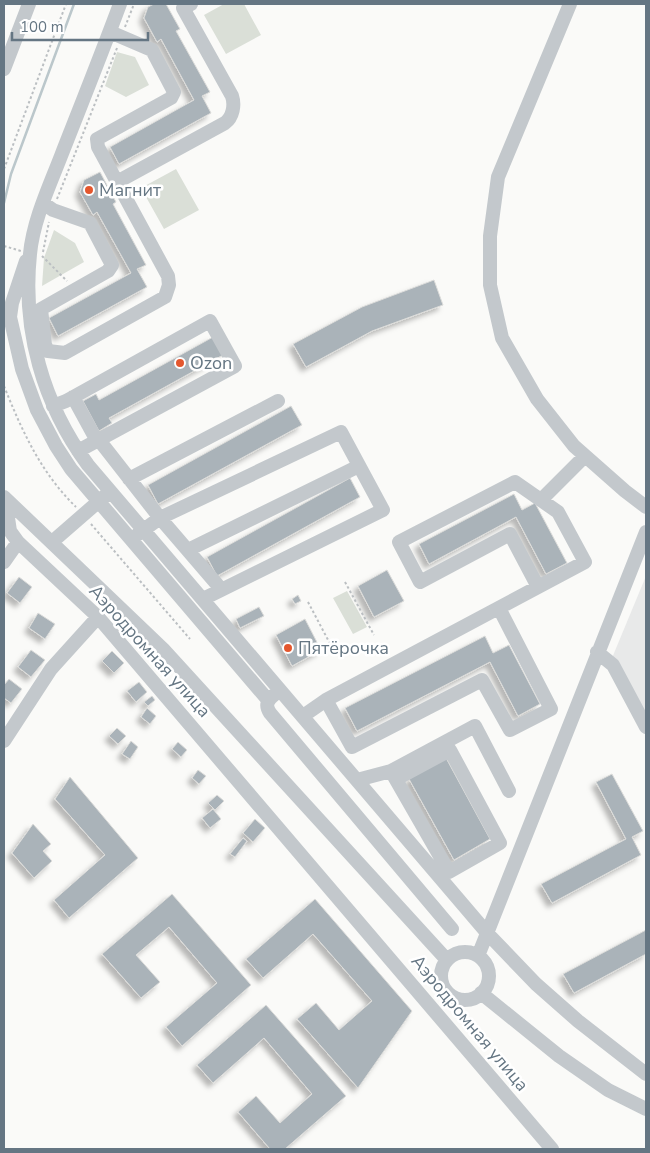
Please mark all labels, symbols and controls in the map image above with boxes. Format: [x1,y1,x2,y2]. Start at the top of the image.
scale bar [12,10,149,42]
text: 100 m [20,17,64,37]
place label: Магнит [99,178,161,202]
marker: Магнит [83,184,95,196]
place label: Ozon [190,351,232,375]
marker: Ozon [174,357,186,369]
street label: Аэродромная улица [84,579,216,723]
place label: Пятёрочка [298,636,389,660]
marker: Пятёрочка [282,642,294,654]
street label: Аэродромная улица [406,950,534,1096]

